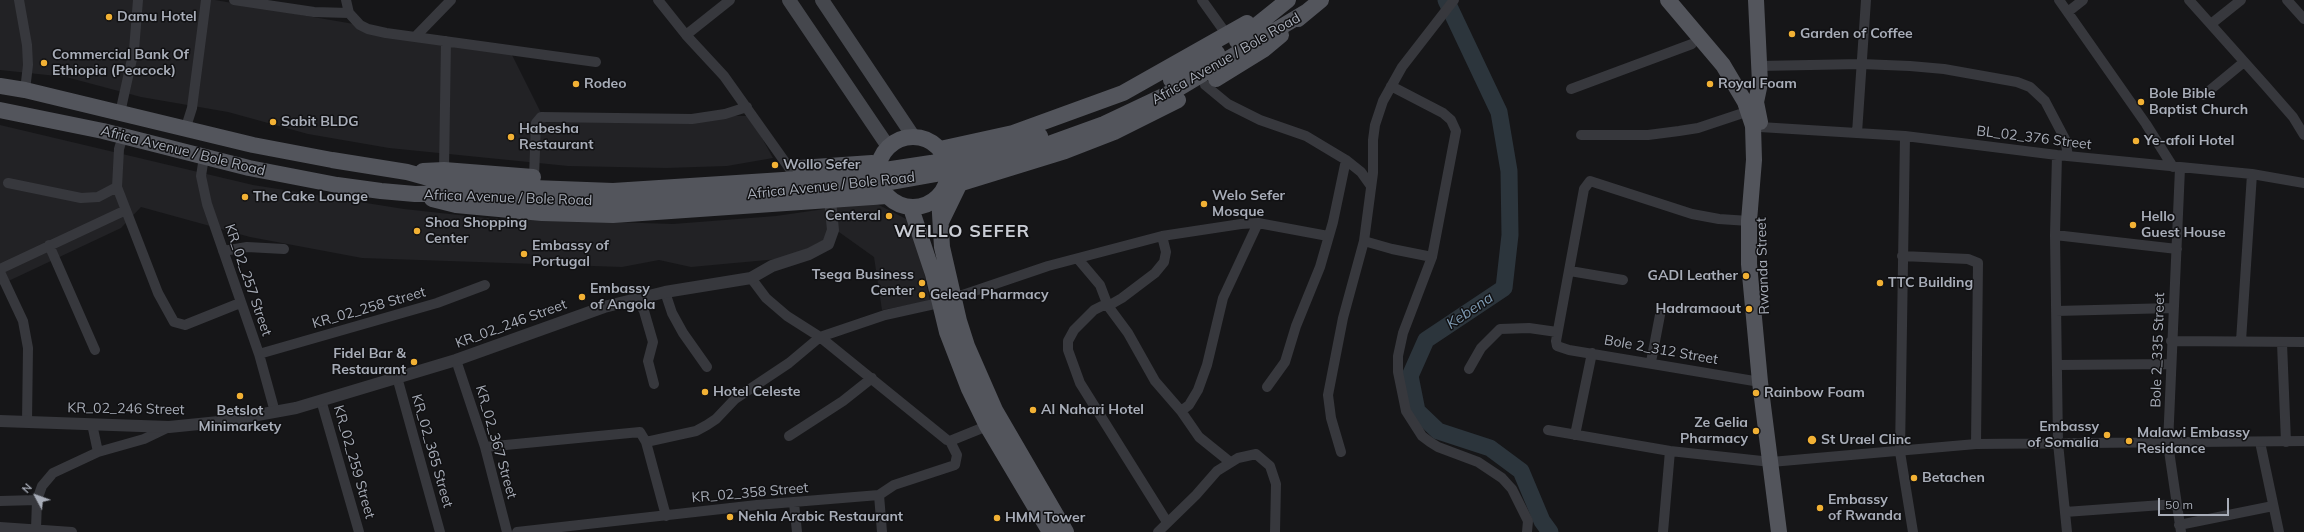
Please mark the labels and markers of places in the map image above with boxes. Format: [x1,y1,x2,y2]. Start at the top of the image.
place label: Damu Hotel [117,9,197,25]
marker: Damu Hotel [104,12,114,22]
place label: Garden of Coffee [1800,26,1913,42]
marker: Garden of Coffee [1787,29,1797,39]
place label: Commercial Bank Of Ethiopia (Peacock) [52,47,189,80]
marker: Commercial Bank Of Ethiopia (Peacock) [39,58,49,68]
place label: Rodeo [584,76,627,92]
place label: Royal Foam [1718,76,1797,92]
marker: Rodeo [571,79,581,89]
marker: Royal Foam [1705,79,1715,89]
place label: Bole Bible Baptist Church [2149,86,2248,118]
marker: Bole Bible Baptist Church [2136,97,2146,107]
place label: Sabit BLDG [281,114,359,130]
marker: Sabit BLDG [268,117,278,127]
place label: Habesha Restaurant [519,121,593,154]
marker: Habesha Restaurant [506,132,516,142]
place label: Ye-afoli Hotel [2144,133,2234,149]
marker: Ye-afoli Hotel [2131,136,2141,146]
place label: Wollo Sefer [783,157,860,173]
marker: Wollo Sefer [770,160,780,170]
place label: Welo Sefer Mosque [1212,188,1285,220]
place label: The Cake Lounge [253,189,368,205]
marker: The Cake Lounge [240,192,250,202]
marker: Welo Sefer Mosque [1199,199,1209,209]
place label: Centeral [825,208,881,224]
place label: Hello Guest House [2141,209,2226,242]
marker: Centeral [884,211,894,221]
place label: Shoa Shopping Center [425,215,527,248]
marker: Hello Guest House [2128,220,2138,230]
marker: Shoa Shopping Center [412,226,422,236]
place label: Embassy of Portugal [532,238,609,270]
marker: Embassy of Portugal [519,249,529,259]
place label: Tsega Business Center [812,267,914,300]
place label: GADI Leather [1648,268,1738,284]
marker: GADI Leather [1741,271,1751,281]
place label: TTC Building [1888,275,1973,291]
marker: Tsega Business Center [917,278,927,288]
marker: TTC Building [1875,278,1885,288]
place label: Embassy of Angola [590,281,655,314]
place label: Gelead Pharmacy [930,287,1049,303]
marker: Gelead Pharmacy [917,290,927,300]
marker: Embassy of Angola [577,292,587,302]
place label: Hadramaout [1655,301,1741,317]
marker: Hadramaout [1744,304,1754,314]
place label: Fidel Bar & Restaurant [332,346,406,378]
marker: Fidel Bar & Restaurant [409,357,419,367]
place label: Hotel Celeste [713,384,800,400]
place label: Rainbow Foam [1764,385,1865,401]
marker: Hotel Celeste [700,387,710,397]
marker: Rainbow Foam [1751,388,1761,398]
marker: Betslot Minimarkety [235,391,245,401]
place label: Al Nahari Hotel [1041,402,1144,418]
place label: Betslot Minimarkety [199,403,281,436]
marker: Al Nahari Hotel [1028,405,1038,415]
place label: Ze Gelia Pharmacy [1680,415,1748,448]
place label: Embassy of Somalia [2027,419,2099,452]
place label: Malawi Embassy Residance [2137,425,2250,458]
marker: Ze Gelia Pharmacy [1751,426,1761,436]
marker: Embassy of Somalia [2102,430,2112,440]
place label: St Urael Clinc [1821,432,1911,448]
marker: St Urael Clinc [1806,434,1818,446]
marker: Malawi Embassy Residance [2124,436,2134,446]
place label: Betachen [1922,470,1985,486]
marker: Betachen [1909,473,1919,483]
place label: Embassy of Rwanda [1828,492,1902,524]
marker: Embassy of Rwanda [1815,503,1825,513]
place label: Nehla Arabic Restaurant [738,509,903,525]
place label: HMM Tower [1005,510,1085,526]
marker: Nehla Arabic Restaurant [725,512,735,522]
marker: HMM Tower [992,513,1002,523]

